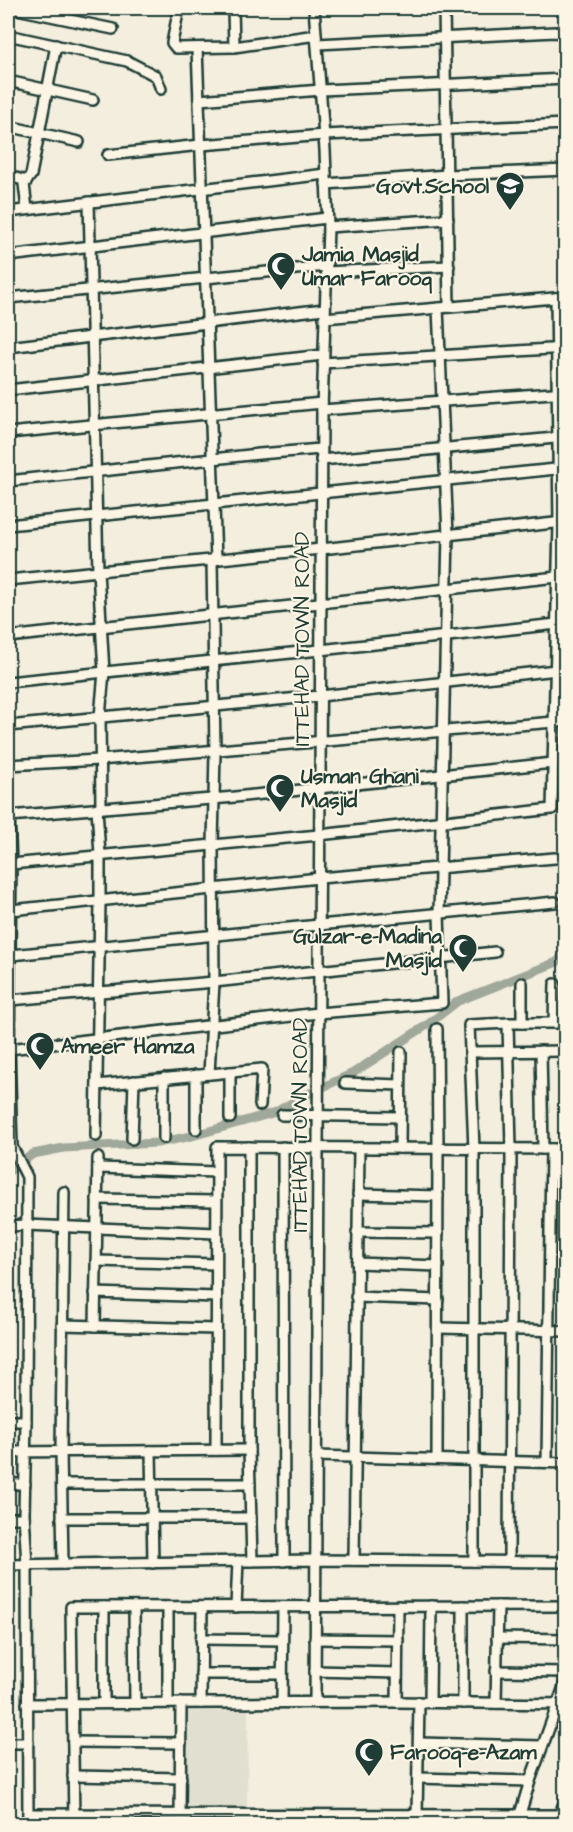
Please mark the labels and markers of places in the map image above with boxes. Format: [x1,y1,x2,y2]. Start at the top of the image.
school or university icon: Govt.School [494,170,526,212]
place label: Govt.School [376,172,490,201]
place label: Jamia Masjid Umar Farooq [301,240,432,294]
mosque icon: Jamia Masjid Umar Farooq [265,250,297,292]
place label: Usman Ghani Masjid [301,762,419,816]
mosque icon: Usman Ghani Masjid [264,772,296,814]
place label: Gulzar-e-Madina Masjid [293,922,442,976]
mosque icon: Gulzar-e-Madina Masjid [447,932,479,974]
mosque icon: Ameer Hamza [24,1030,56,1072]
place label: Ameer Hamza [61,1032,195,1061]
mosque icon: Farooq-e-Azam [353,1736,385,1778]
place label: Farooq-e-Azam [390,1738,537,1768]

